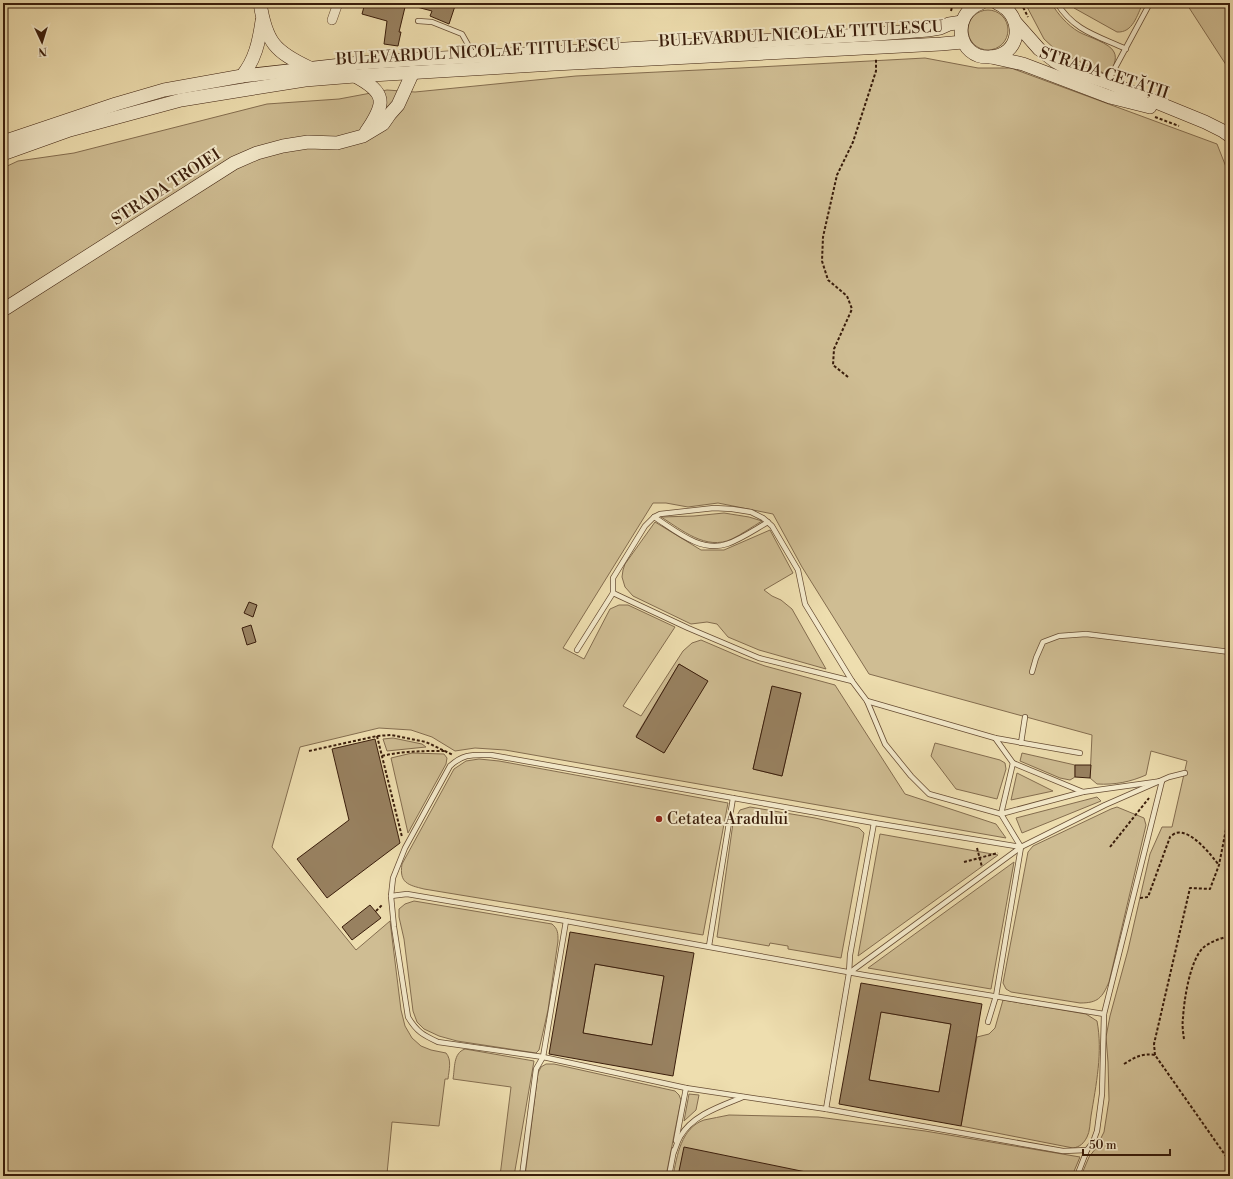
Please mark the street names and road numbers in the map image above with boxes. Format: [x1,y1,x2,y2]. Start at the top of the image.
street label: BULEVARDUL NICOLAE TITULESCU [657,17,944,51]
street label: BULEVARDUL NICOLAE TITULESCU [334,35,621,69]
street label: STRADA CETĂȚII [1037,41,1172,103]
street label: STRADA TROIEI [108,144,224,230]

